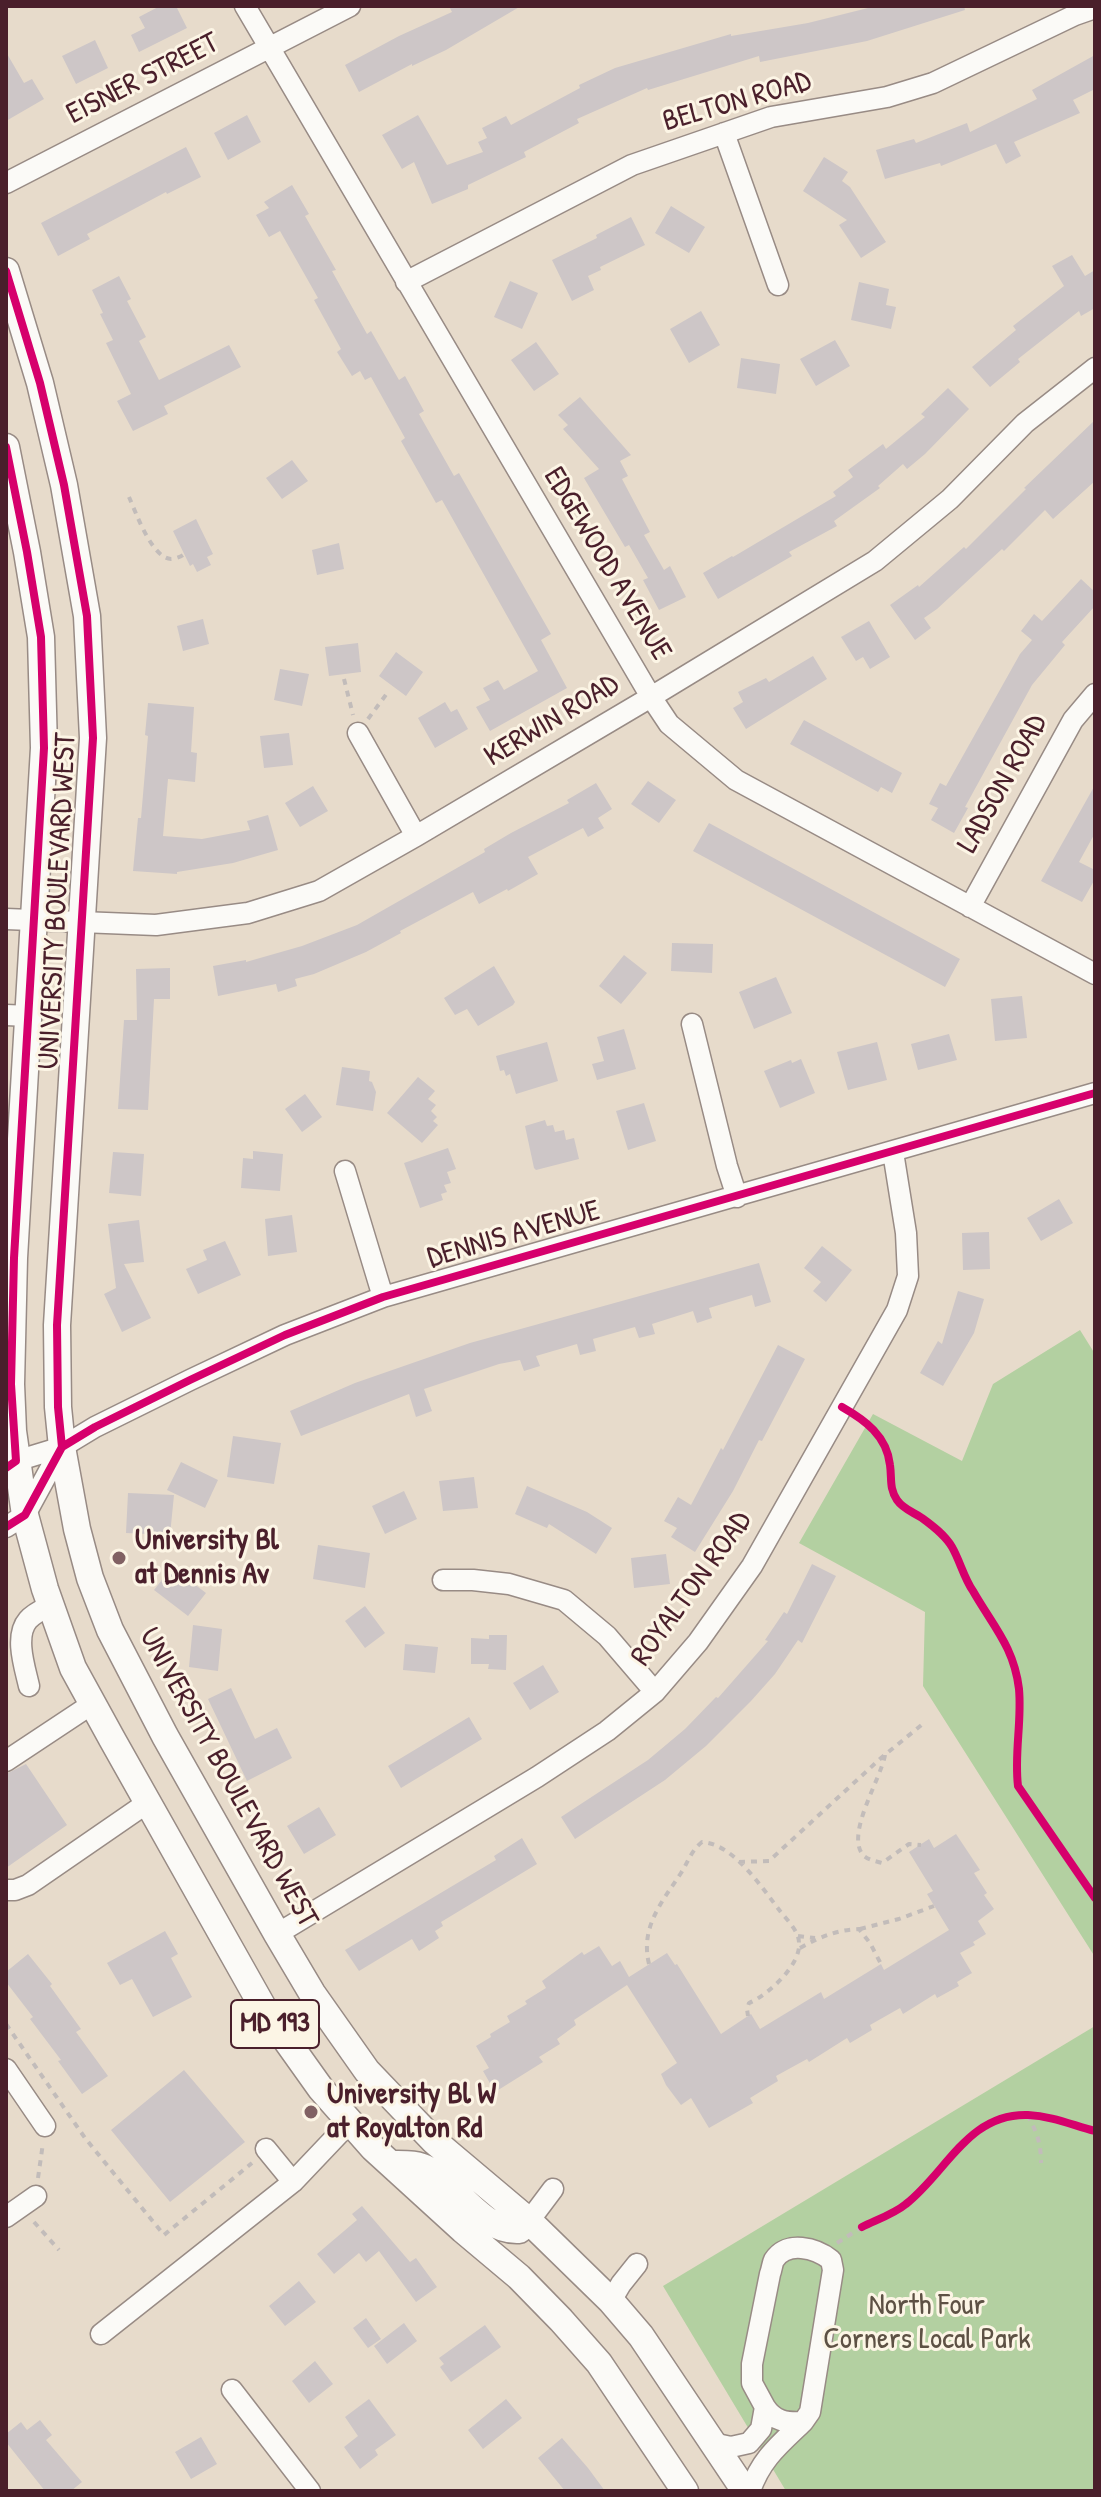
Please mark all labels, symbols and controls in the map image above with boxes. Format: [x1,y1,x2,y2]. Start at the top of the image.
street label: EISNER STREET [61,25,225,133]
street label: BELTON ROAD [659,64,815,140]
street label: EDGEWOOD AVENUE [535,461,679,667]
street label: KERWIN ROAD [478,667,626,775]
street label: LADSON ROAD [950,709,1056,859]
street label: UNIVERSITY BOULEVARD WEST [31,732,85,1070]
street label: DENNIS AVENUE [424,1193,604,1277]
street label: ROYALTON ROAD [624,1505,760,1673]
place label: University Bl at Dennis Av [135,1523,279,1594]
marker: University Bl at Dennis Av [110,1549,128,1567]
street label: UNIVERSITY BOULEVARD WEST [131,1622,325,1934]
road number: MD 193 [231,2000,319,2048]
place label: University Bl W at Royalton Rd [327,2077,496,2148]
marker: University Bl W at Royalton Rd [302,2103,320,2121]
park label: North Four Corners Local Park [823,2288,1031,2358]

